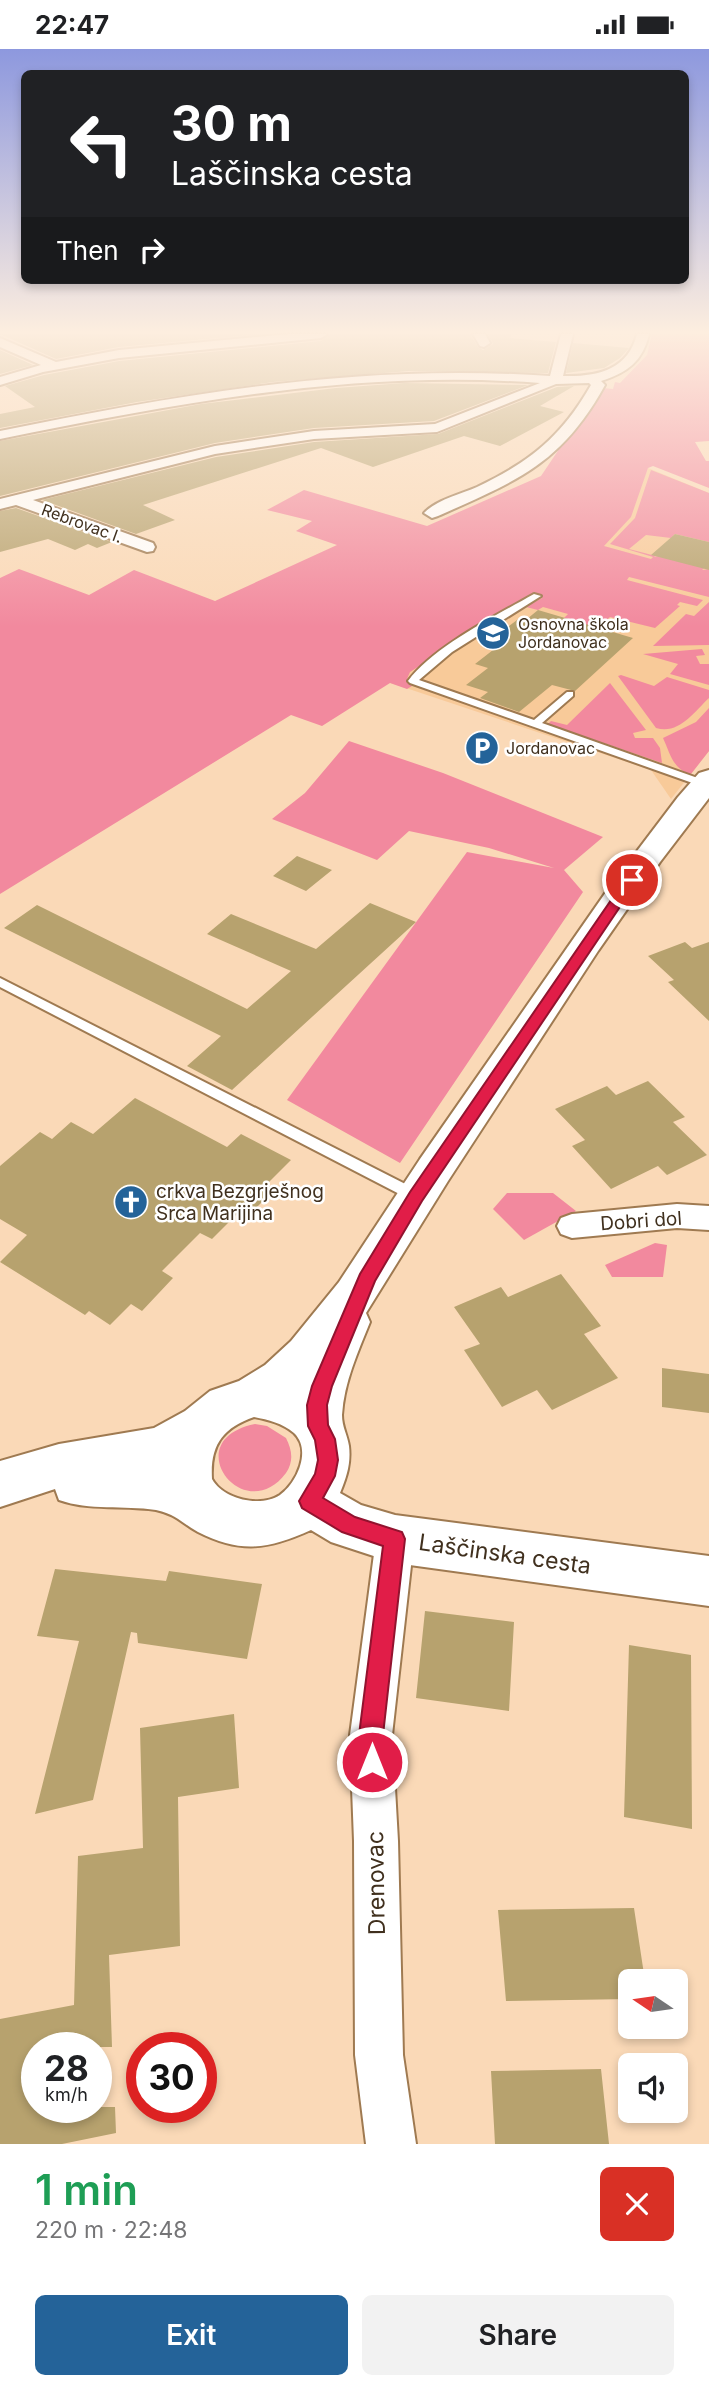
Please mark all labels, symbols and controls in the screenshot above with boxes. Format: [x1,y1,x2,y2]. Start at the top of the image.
text: 22:47 [35,9,109,40]
text: 30 m [171,94,292,153]
icon: left [56,98,147,189]
text: Laščinska cesta [171,154,413,193]
icon: right [133,231,171,269]
text: Then [56,235,119,266]
street label: Rebrovac I. [39,499,125,547]
school or university icon: Osnovna škola Jordanovac [474,614,512,652]
place label: Osnovna škola Jordanovac [518,614,629,652]
parking icon: Jordanovac [463,729,501,767]
place label: Jordanovac [506,738,595,758]
pin [602,850,662,910]
icon: arrive [613,861,651,899]
place label: crkva Bezgrješnog Srca Marijina [156,1180,324,1225]
church icon: crkva Bezgrješnog Srca Marijina [112,1183,150,1221]
street label: Dobri dol [599,1207,683,1235]
street label: Laščinska cesta [417,1528,593,1580]
position arrow [335,1725,409,1799]
street label: Drenovac [361,1831,391,1935]
north arrow [618,1969,688,2039]
map controls [618,1969,688,2123]
speed limit sign: 30 [126,2032,217,2123]
text: 28 [44,2047,89,2089]
button: sound [618,2053,688,2123]
text: km/h [45,2084,88,2105]
text: 1 min [35,2164,138,2215]
button: close [600,2167,674,2241]
text: 220 m · 22:48 [35,2216,188,2244]
button: Exit [35,2295,348,2375]
button: Share [362,2295,674,2375]

